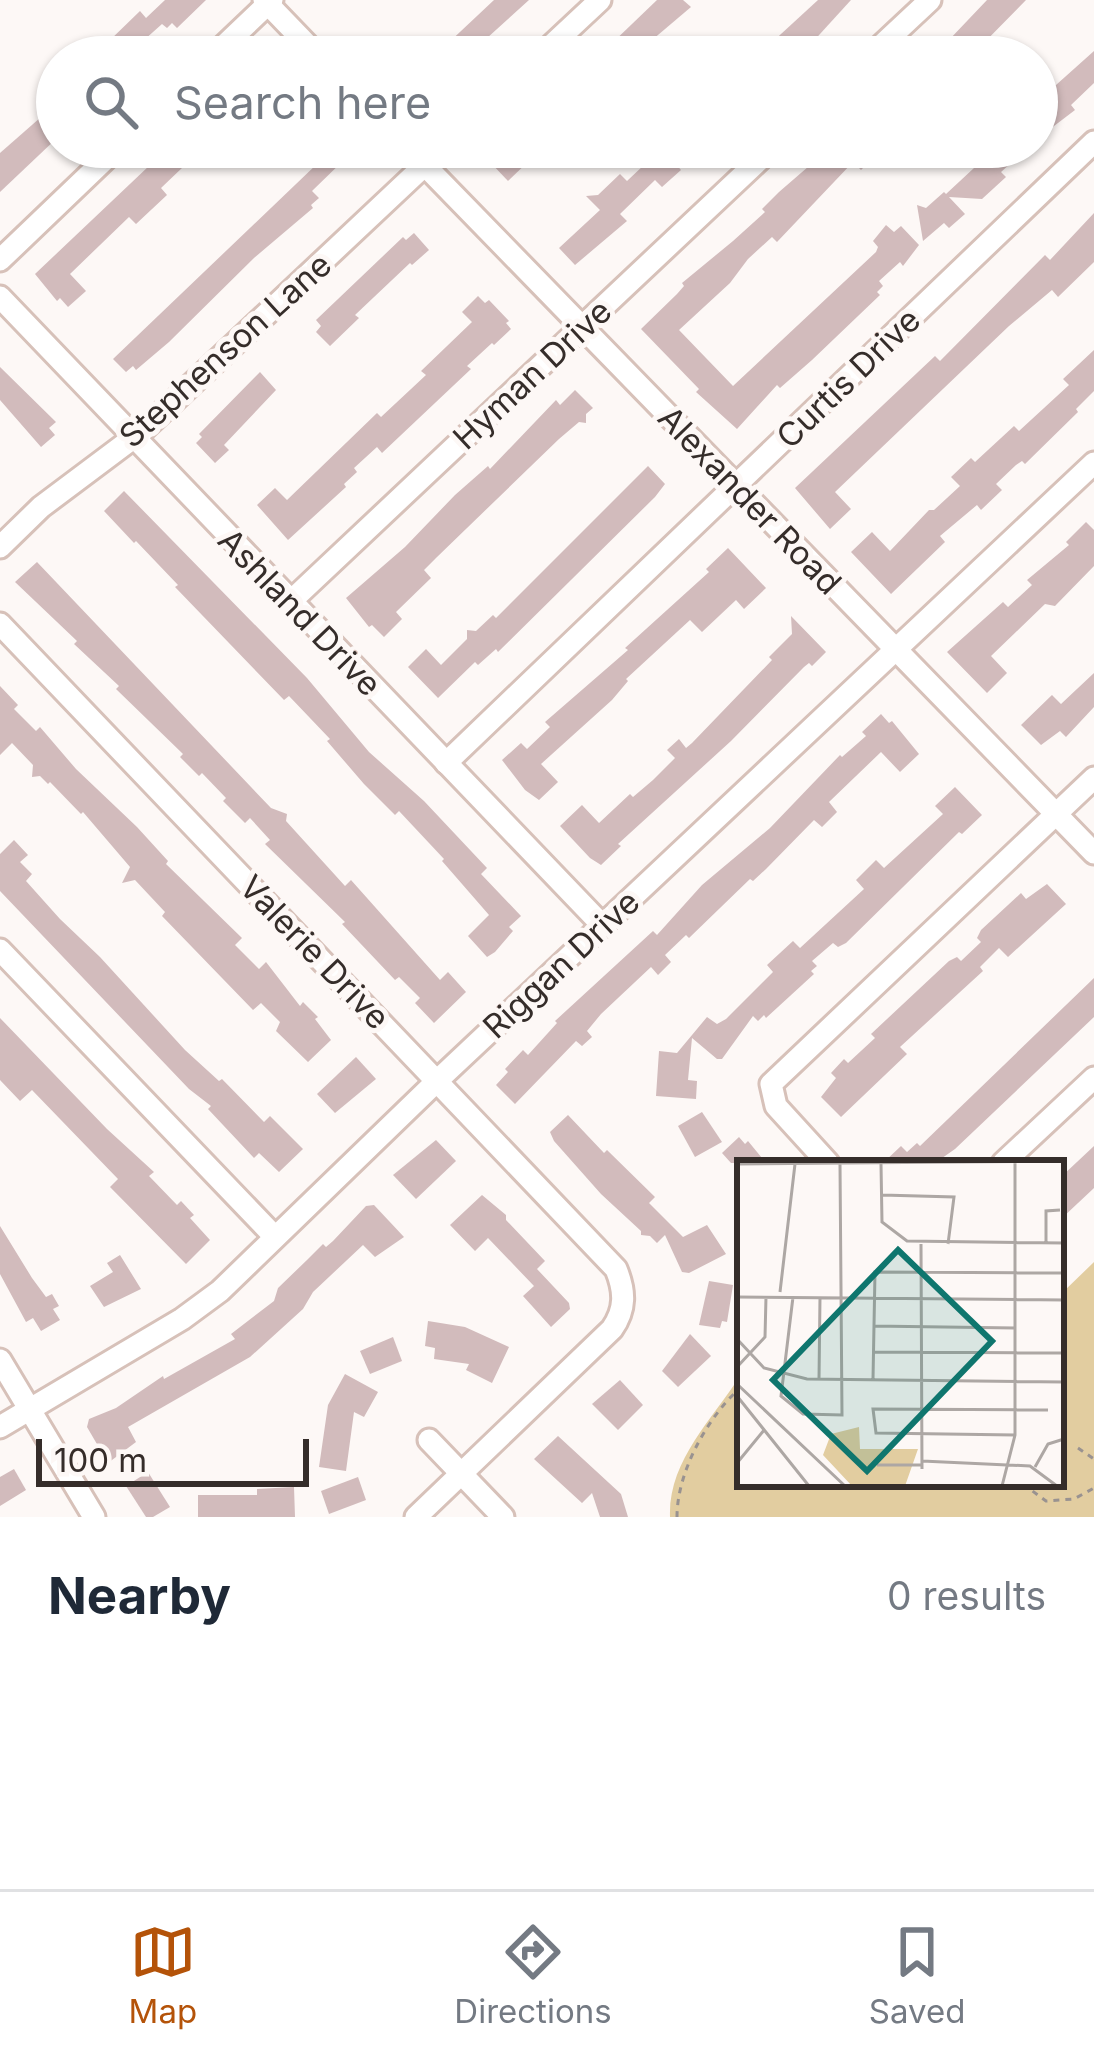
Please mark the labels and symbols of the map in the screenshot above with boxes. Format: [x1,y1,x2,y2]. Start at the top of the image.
street label: Stephenson Lane [111,244,339,456]
street label: Hyman Drive [445,291,619,457]
street label: Curtis Drive [768,300,928,456]
street label: Alexander Road [650,398,850,602]
street label: Ashland Drive [210,520,390,704]
street label: Valerie Drive [232,867,398,1037]
street label: Riggan Drive [475,882,647,1046]
inset map [737,1160,1064,1487]
scale bar [36,1433,309,1486]

